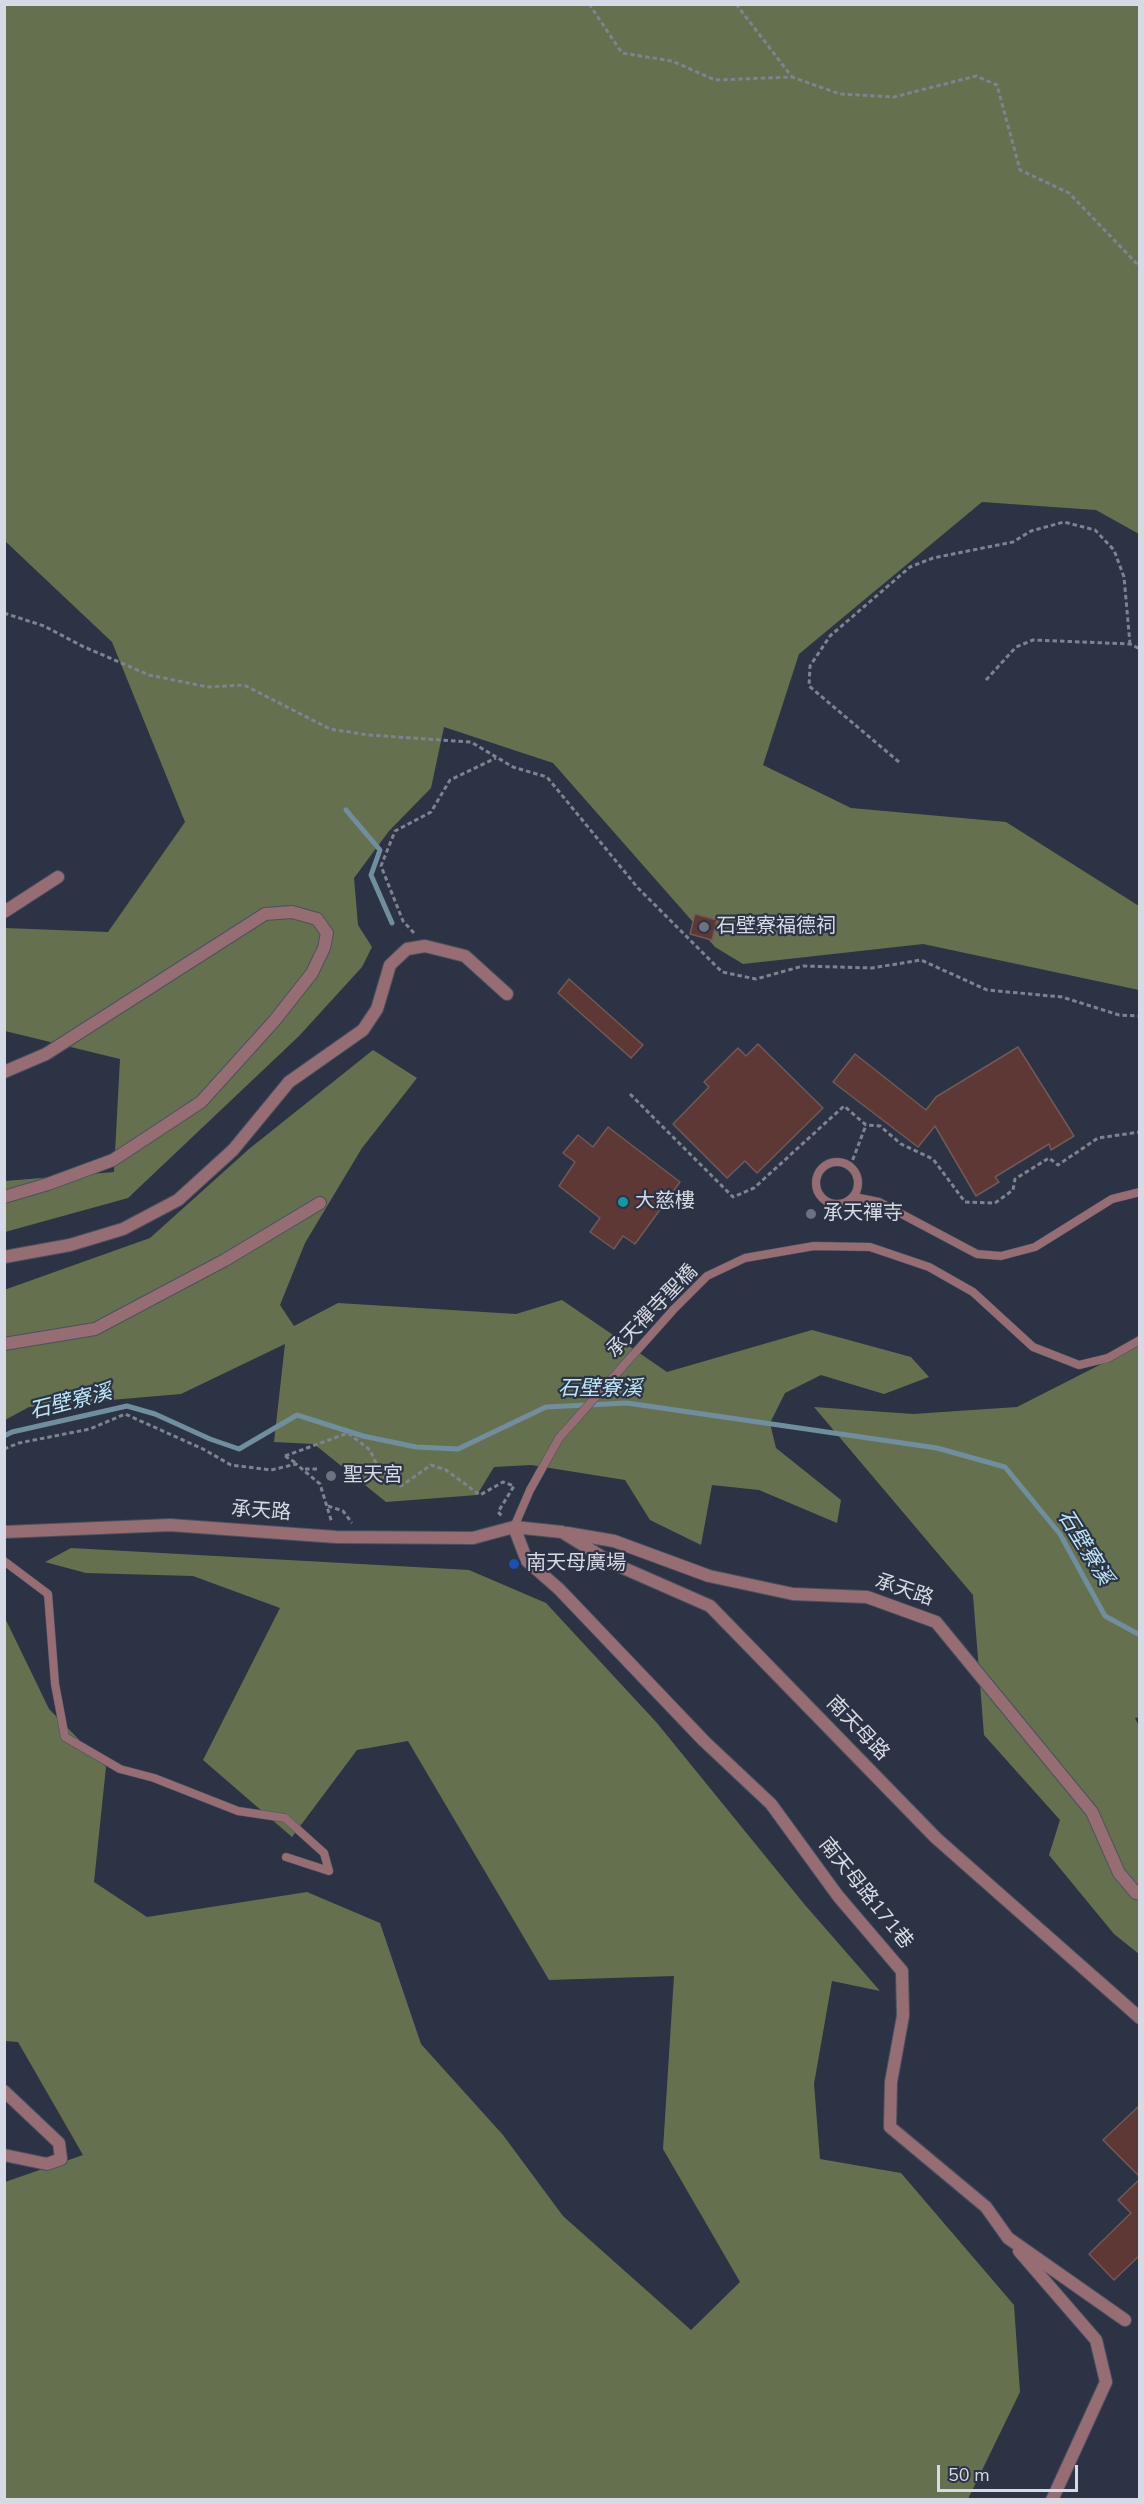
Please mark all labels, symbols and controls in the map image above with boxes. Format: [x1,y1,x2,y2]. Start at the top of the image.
place label: 石壁寮福德祠 [716,915,836,939]
marker: 石壁寮福德祠 [697,920,711,934]
place label: 大慈樓 [635,1190,695,1214]
marker: 大慈樓 [616,1195,630,1209]
place label: 承天禪寺 [823,1202,903,1226]
marker: 承天禪寺 [804,1207,818,1221]
street label: 承天禪寺聖橋 [603,1261,703,1363]
water label: 石壁寮溪 [558,1377,642,1403]
water label: 石壁寮溪 [27,1381,115,1425]
place label: 聖天宮 [343,1464,403,1488]
marker: 聖天宮 [324,1469,338,1483]
street label: 承天路 [230,1498,292,1526]
water label: 石壁寮溪 [1051,1506,1117,1590]
place label: 南天母廣場 [526,1552,626,1576]
marker: 南天母廣場 [507,1557,521,1571]
street label: 承天路 [872,1570,936,1612]
street label: 南天母路 [821,1692,893,1766]
street label: 南天母路171巷 [813,1834,917,1954]
scale bar [940,2453,1081,2491]
text: 50 m [948,2463,990,2487]

